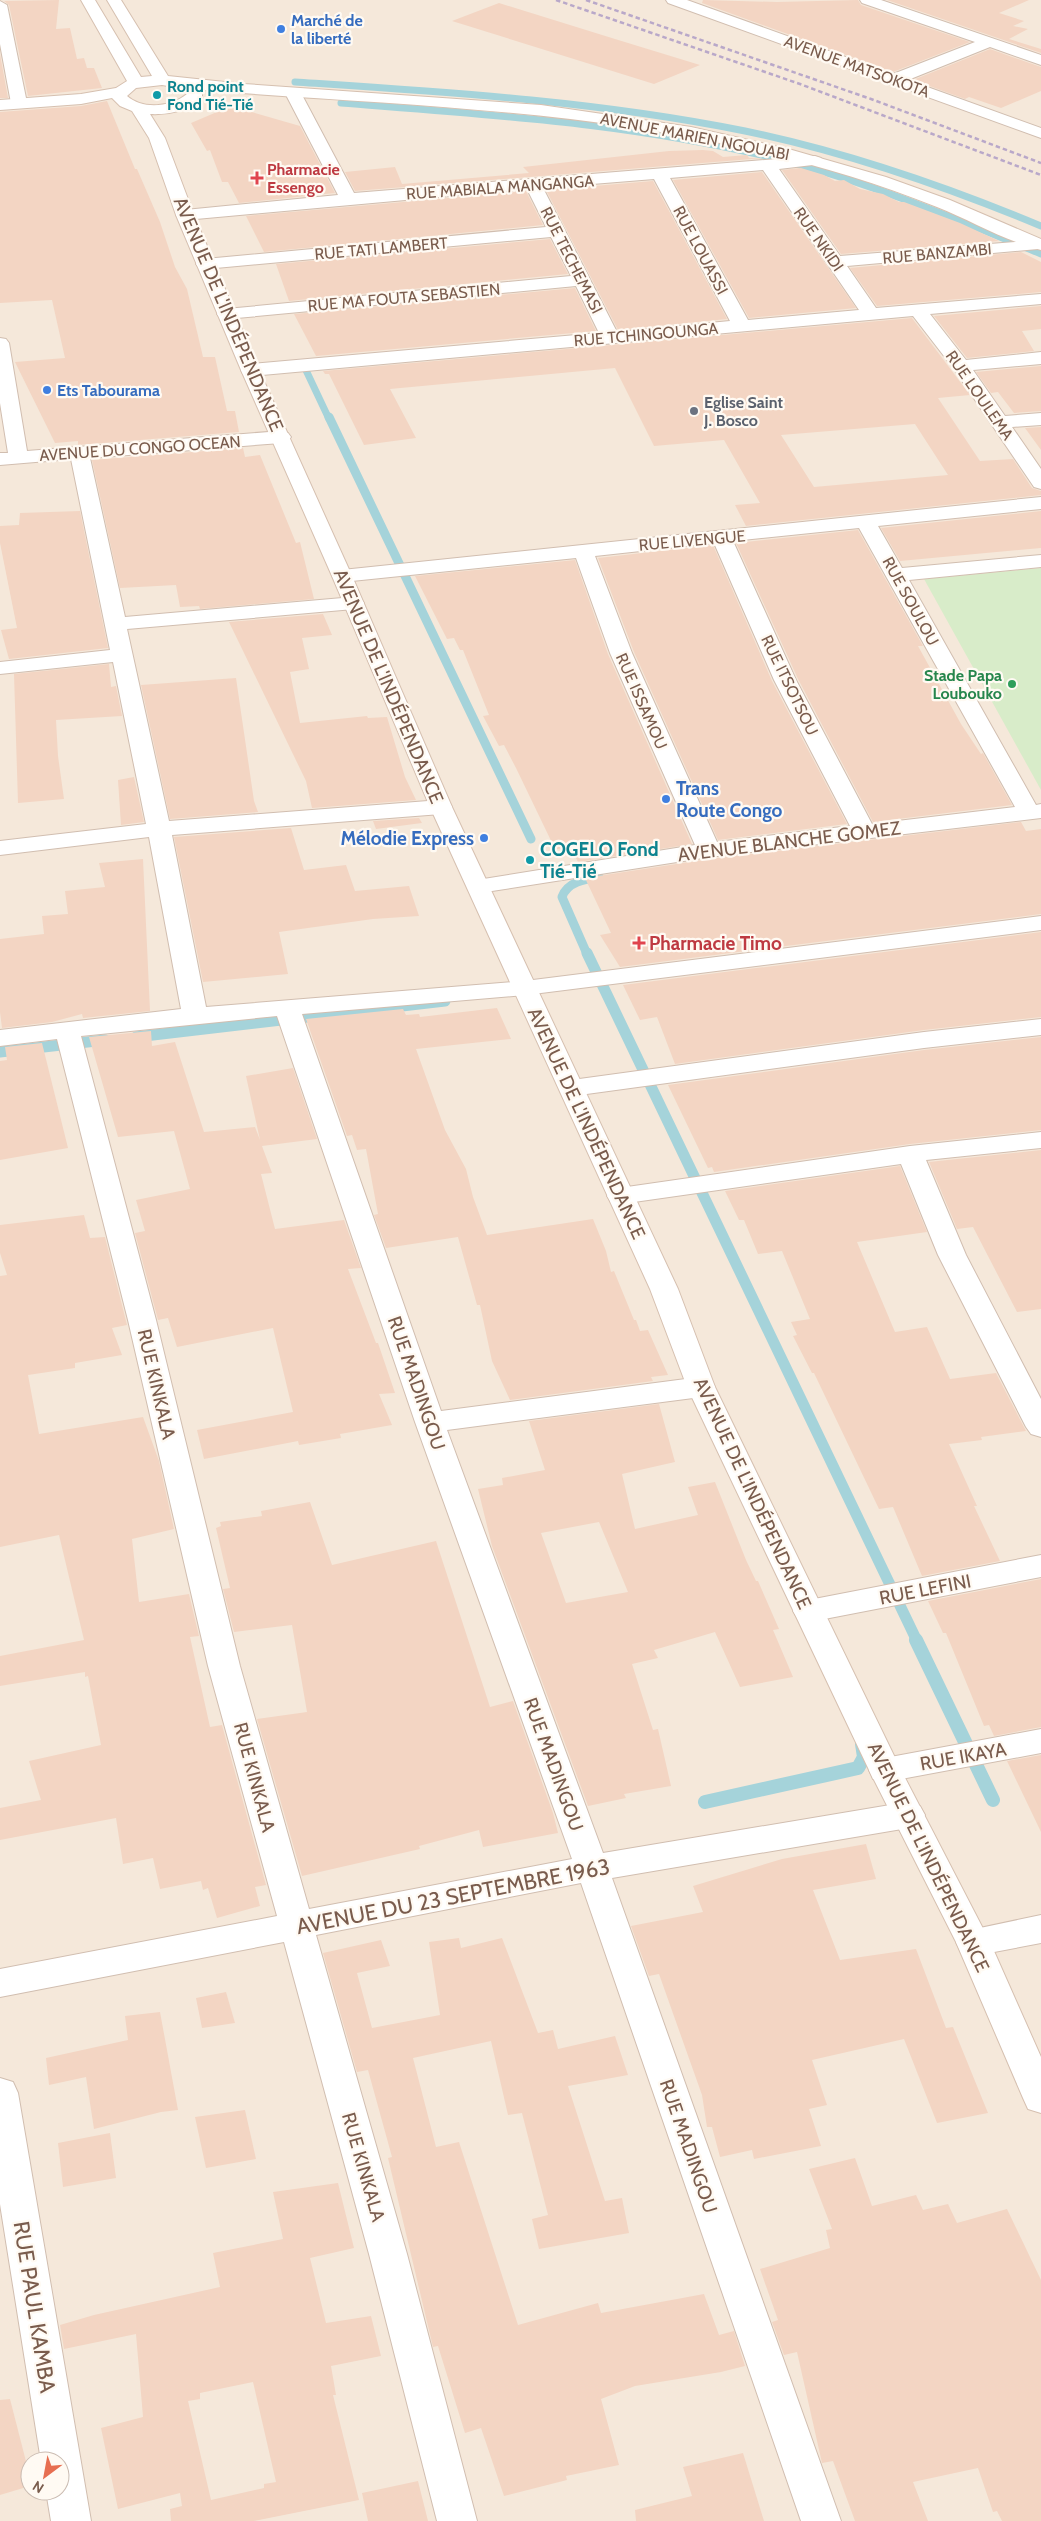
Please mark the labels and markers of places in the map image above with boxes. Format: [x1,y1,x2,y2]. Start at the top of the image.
place label: Marché de la liberté [291,11,363,48]
marker: Marché de la liberté [275,23,287,35]
place label: Rond point Fond Tié-Tié [167,77,253,114]
marker: Rond point Fond Tié-Tié [151,89,163,101]
place label: Pharmacie Essengo [267,160,340,197]
marker: Pharmacie Essengo [251,172,263,184]
place label: Ets Tabourama [57,381,160,400]
marker: Ets Tabourama [41,384,53,396]
place label: Eglise Saint J. Bosco [703,393,783,430]
marker: Eglise Saint J. Bosco [688,405,700,417]
place label: Stade Papa Loubouko [924,666,1002,703]
marker: Stade Papa Loubouko [1006,678,1018,690]
place label: Trans Route Congo [676,777,783,822]
marker: Trans Route Congo [660,793,672,805]
place label: Mélodie Express [340,827,474,850]
marker: Mélodie Express [478,832,490,844]
place label: COGELO Fond Tié-Tié [540,838,659,883]
marker: COGELO Fond Tié-Tié [524,854,536,866]
place label: Pharmacie Timo [649,932,782,955]
marker: Pharmacie Timo [633,937,645,949]

